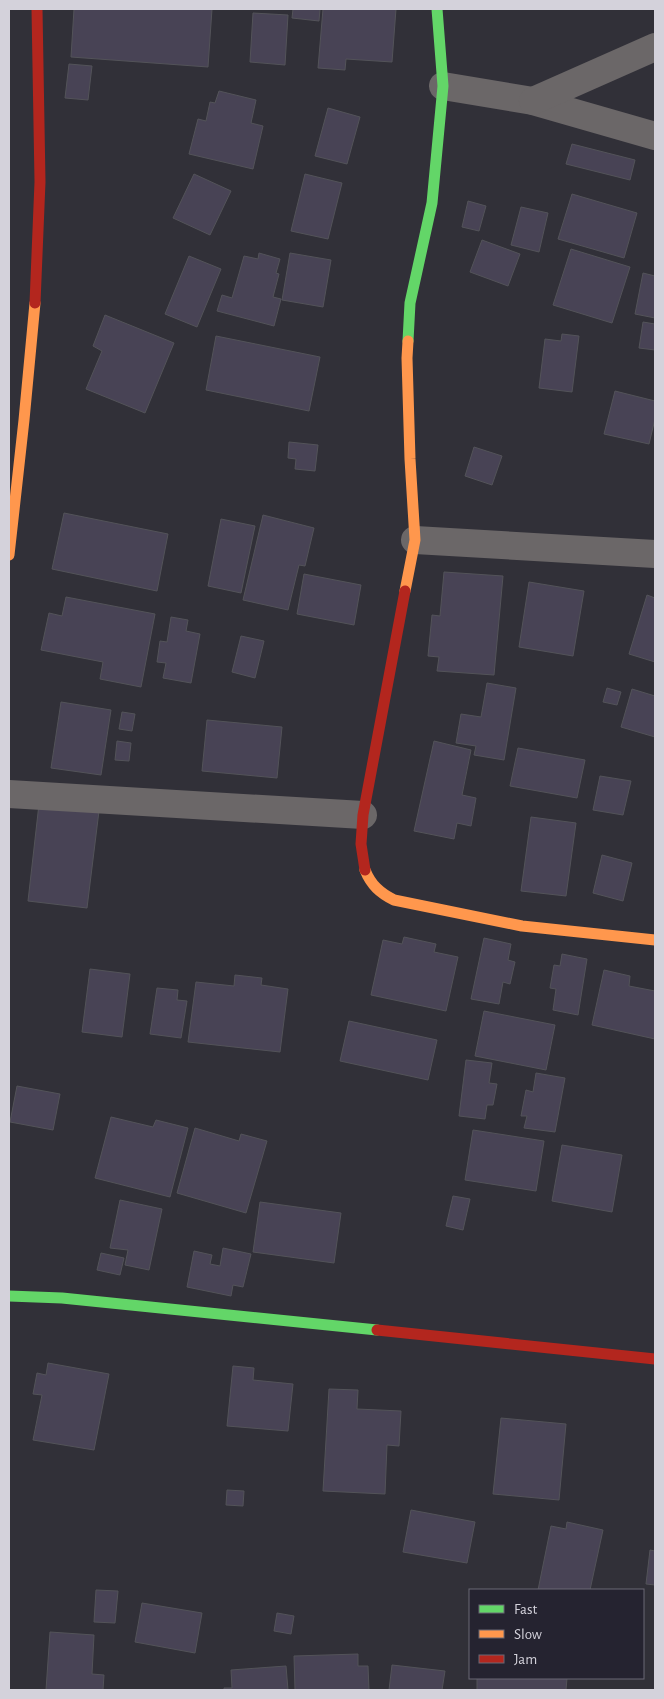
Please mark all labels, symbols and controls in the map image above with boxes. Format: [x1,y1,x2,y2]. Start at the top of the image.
legend [469,1589,644,1679]
text: Fast [514,1602,538,1617]
text: Slow [514,1627,542,1642]
text: Jam [514,1652,537,1667]

